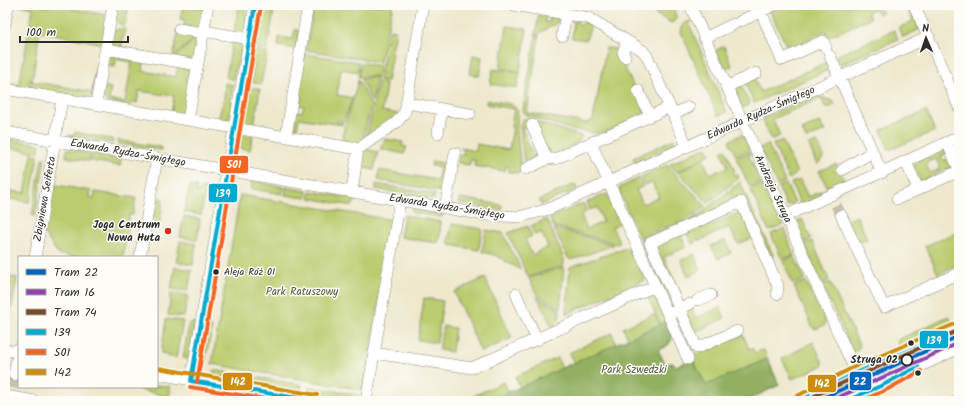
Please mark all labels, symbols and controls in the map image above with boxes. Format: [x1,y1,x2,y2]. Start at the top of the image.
scale bar [20,18,128,44]
north arrow [906,18,946,58]
text: N [922,20,930,38]
text: 100 m [26,23,57,42]
street label: Edwarda Rydza-Śmigłego [704,81,818,145]
street label: Edwarda Rydza-Śmigłego [69,134,187,172]
street label: Andrzeja Struga [749,152,797,226]
street label: Zbigniewa Seiferta [29,155,61,243]
line badge: 501 [219,155,249,174]
text: 501 [226,156,242,174]
line badge: 139 [208,183,238,203]
text: 139 [216,185,231,203]
street label: Edwarda Rydza-Śmigłego [388,189,506,225]
place label: Joga Centrum Nowa Huta [93,216,160,247]
marker: Joga Centrum Nowa Huta [163,226,173,236]
legend [18,256,158,388]
text: Tram 22 [54,263,98,282]
place label: Aleja Róż 01 [224,264,275,280]
marker: Aleja Róż 01 [211,267,221,277]
text: Tram 16 [54,283,95,302]
park label: Park Ratuszowy [266,283,339,301]
text: Tram 74 [54,303,97,322]
text: 139 [54,323,71,342]
line badge: 139 [919,330,949,349]
text: 139 [927,332,942,350]
unlabelled marker [906,338,916,348]
text: 501 [54,343,70,362]
place label: Struga 02 [850,351,898,369]
marker: Struga 02 [900,353,914,367]
park label: Park Szwedzki [601,361,667,379]
text: 142 [54,363,71,382]
unlabelled marker [913,368,923,378]
line badge: 22 [849,371,872,391]
line badge: 142 [222,372,253,391]
text: 142 [230,373,246,391]
text: 22 [854,373,866,391]
line badge: 142 [807,374,837,393]
text: 142 [814,375,830,393]

